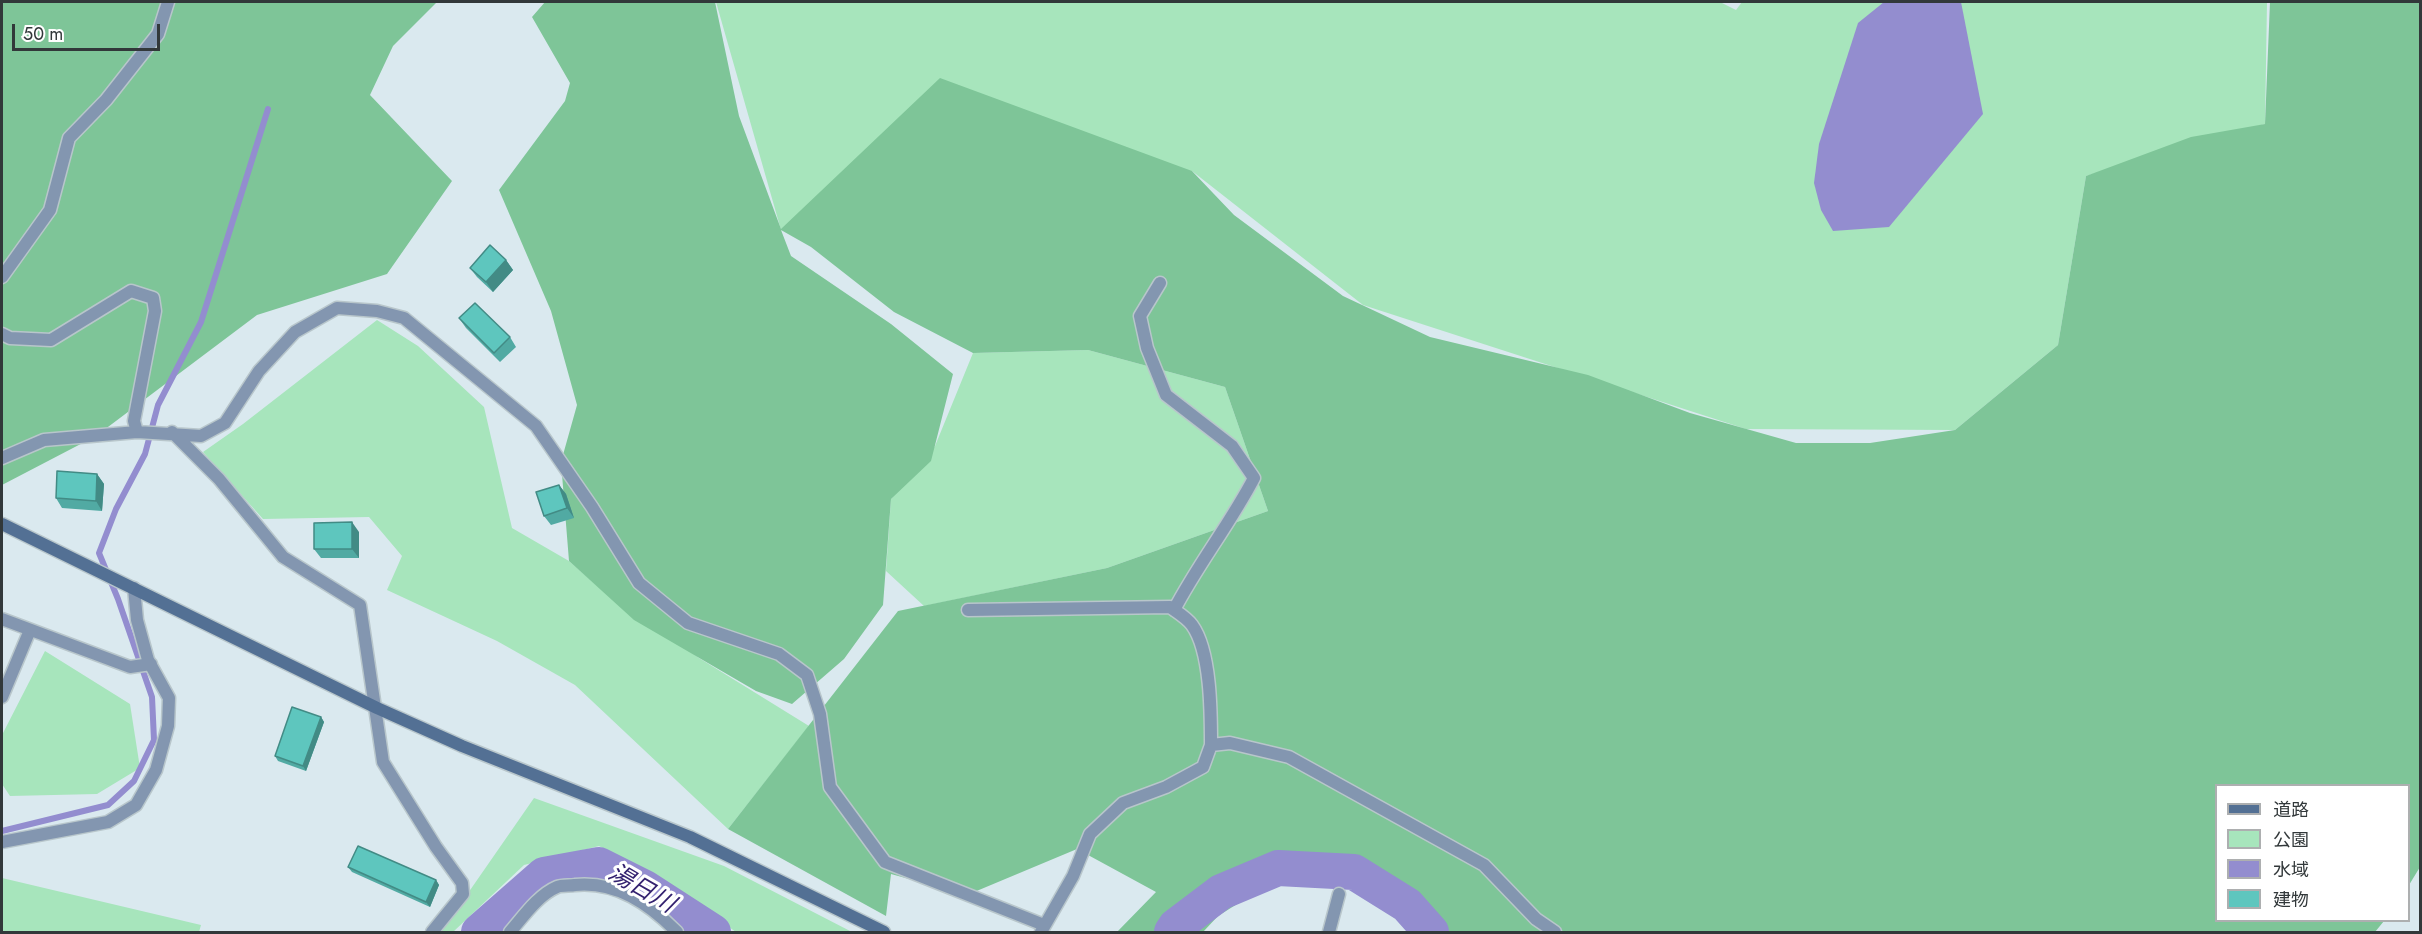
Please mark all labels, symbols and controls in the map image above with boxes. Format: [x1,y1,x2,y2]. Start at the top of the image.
scale bar [15,12,164,50]
text: 50 m [23,21,63,47]
legend [2215,784,2410,922]
text: 道路 [2273,797,2309,823]
text: 公園 [2273,827,2309,853]
text: 水域 [2273,857,2309,883]
water label: 湯日川 [603,860,679,920]
text: 建物 [2273,887,2309,913]

